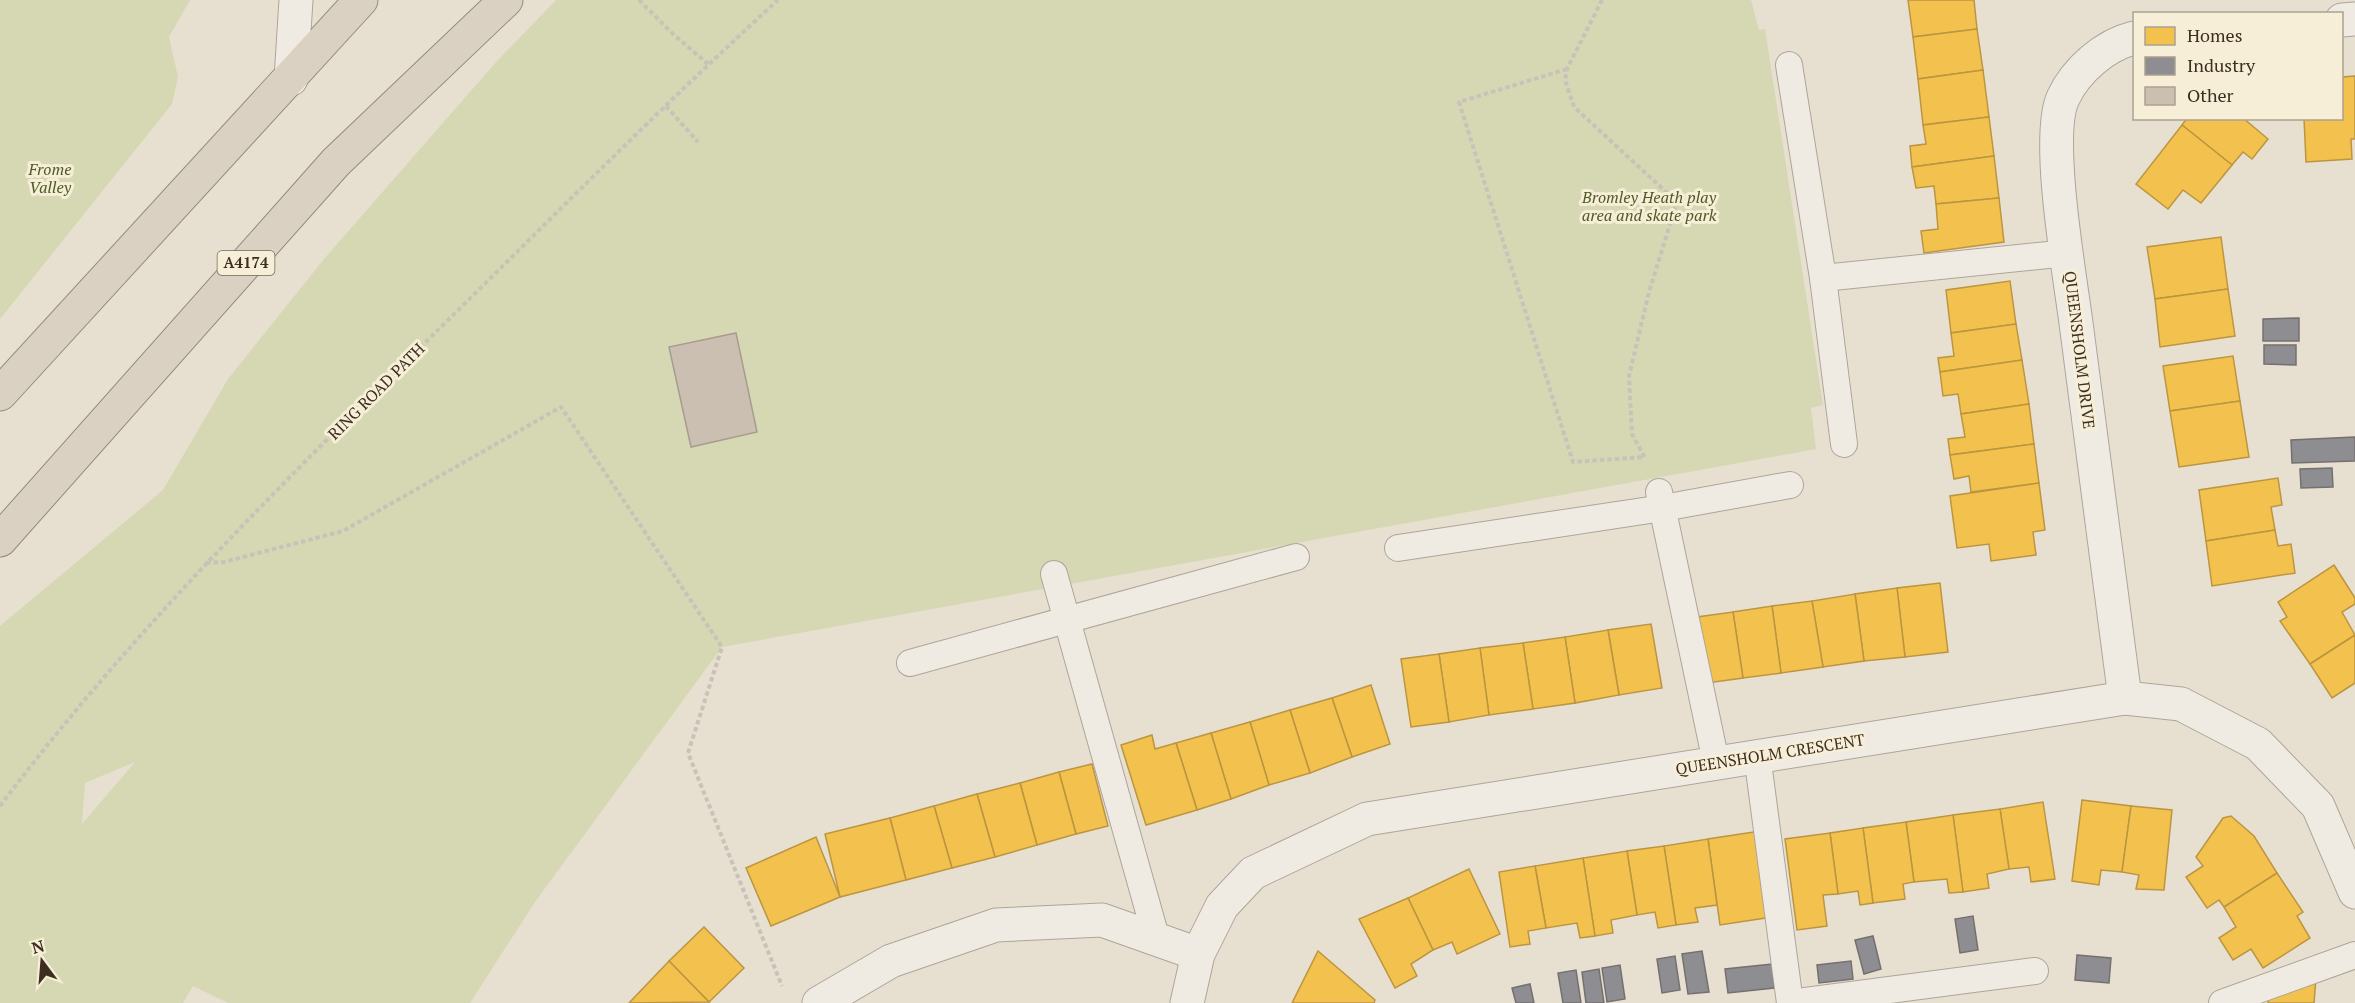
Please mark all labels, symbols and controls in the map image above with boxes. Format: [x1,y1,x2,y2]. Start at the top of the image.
legend [2133,12,2343,120]
text: Homes [2187,23,2242,47]
text: Industry [2187,53,2256,77]
text: Other [2187,83,2234,107]
park label: Frome Valley [28,158,72,198]
park label: Bromley Heath play area and skate park [1581,186,1717,226]
road number: A4174 [218,251,274,275]
street label: QUEENSHOLM DRIVE [2059,270,2101,430]
street label: RING ROAD PATH [323,337,430,444]
street label: QUEENSHOLM CRESCENT [1674,728,1866,780]
north arrow [12,931,72,991]
text: N [29,934,47,959]

